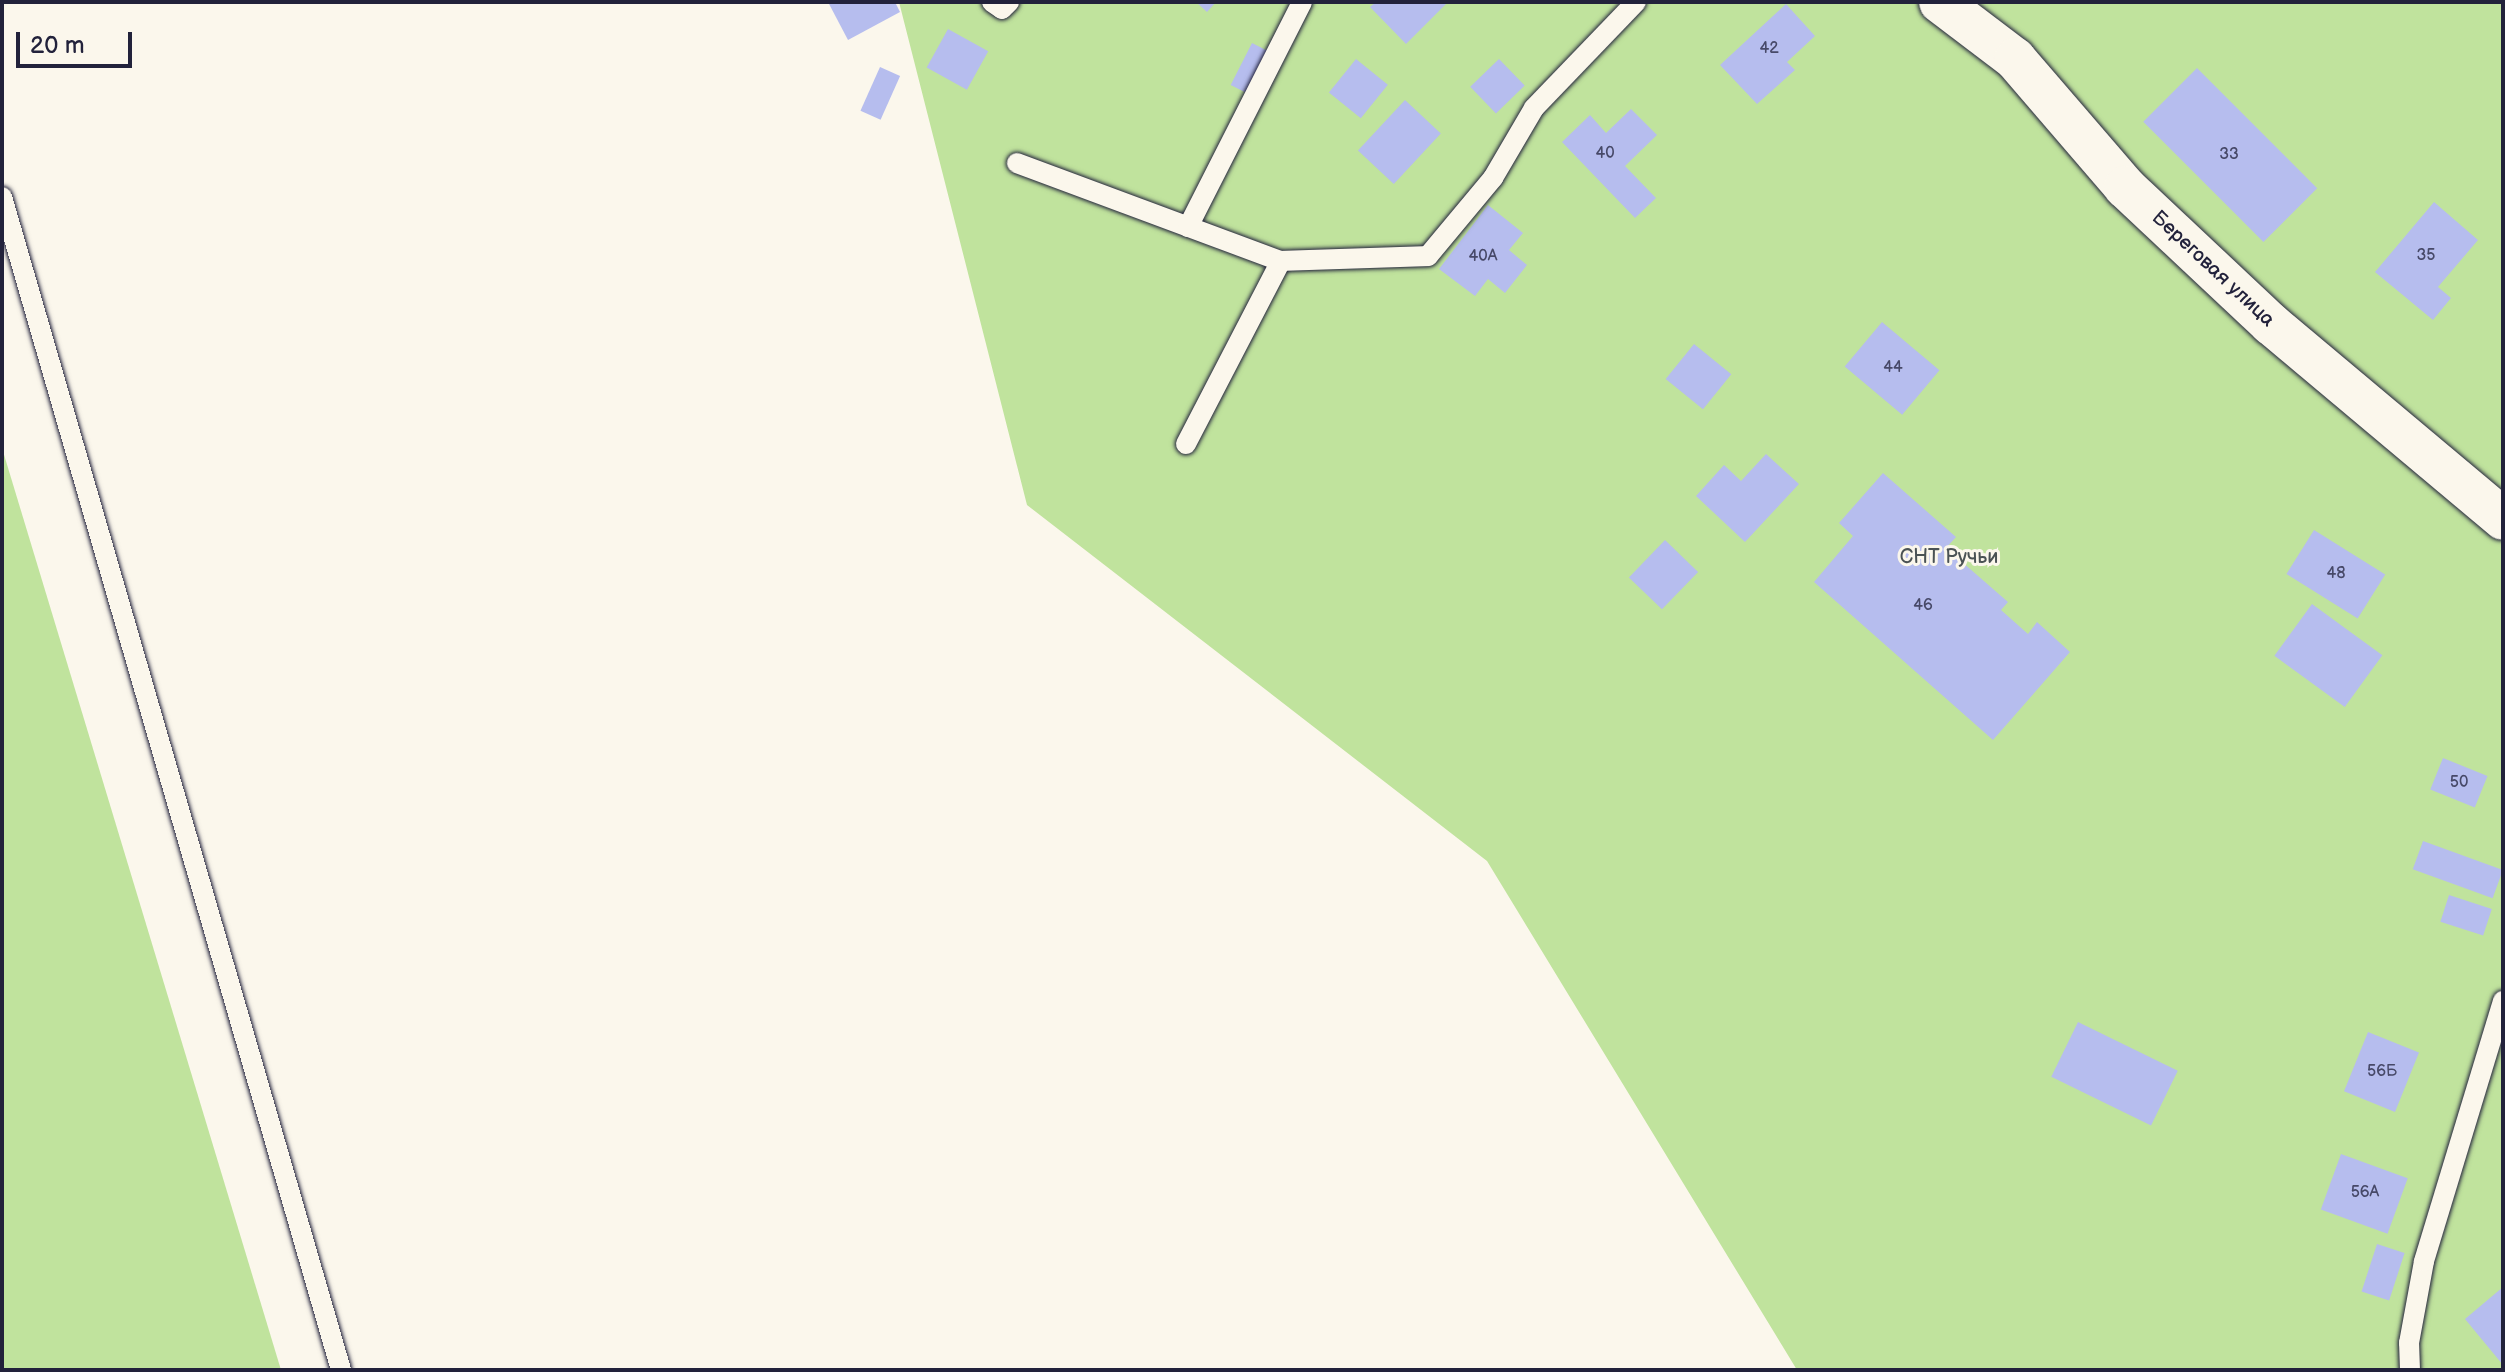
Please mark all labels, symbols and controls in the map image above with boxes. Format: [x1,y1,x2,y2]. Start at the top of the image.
scale bar [20,16,136,66]
text: 20 m [30,31,85,60]
house number: 42 [1759,39,1779,59]
house number: 40 [1595,144,1615,164]
house number: 33 [2219,145,2239,165]
street label: Береговая улица [2147,206,2279,332]
house number: 35 [2416,246,2436,266]
house number: 40А [1469,247,1497,267]
house number: 44 [1883,358,1903,378]
park label: СНТ Ручьи [1900,545,1998,569]
house number: 48 [2326,564,2346,584]
house number: 46 [1913,596,1933,616]
house number: 50 [2450,773,2468,793]
house number: 56Б [2367,1062,2397,1082]
house number: 56А [2351,1183,2379,1203]

